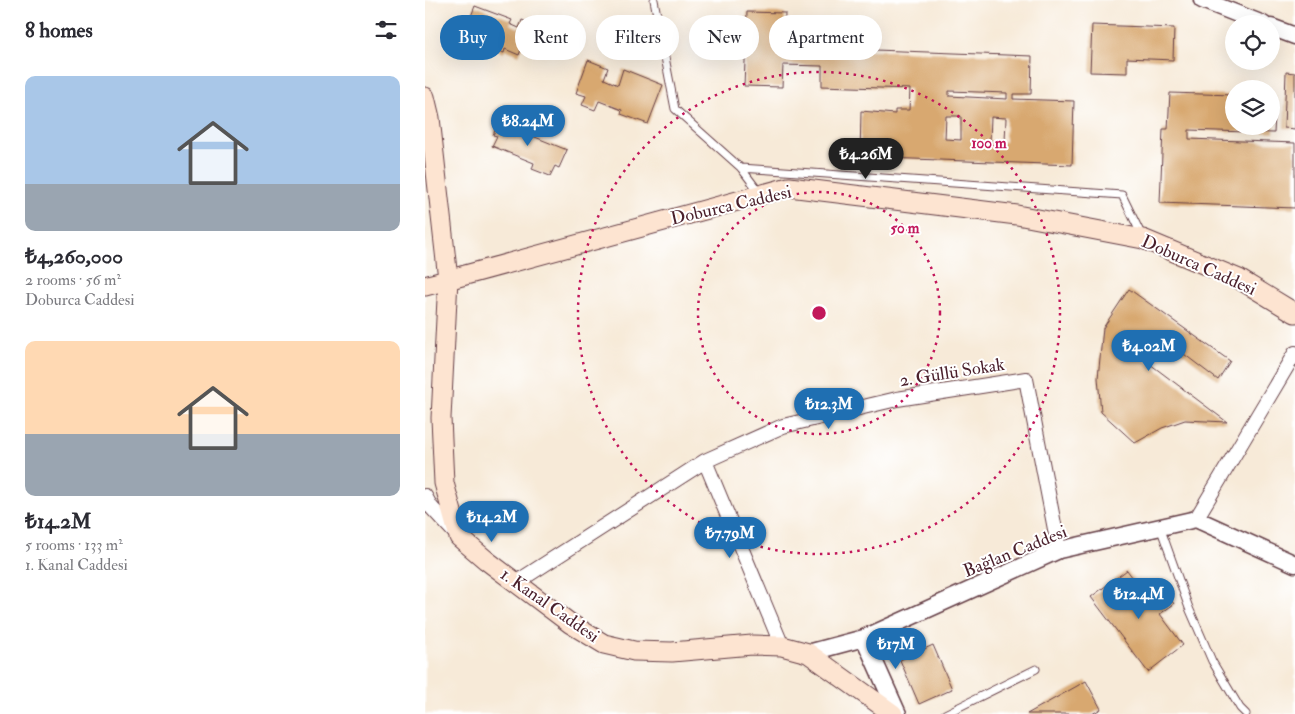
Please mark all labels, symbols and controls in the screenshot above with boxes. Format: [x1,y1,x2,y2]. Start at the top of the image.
chip: Buy [440,15,505,60]
chip: Rent [515,15,586,60]
chip: Filters [596,15,679,60]
chip: New [689,15,759,60]
chip: Apartment [769,15,882,60]
map controls [1225,15,1280,135]
button: locate [1225,15,1280,70]
icon: filters [372,16,400,44]
text: 8 homes [25,17,93,44]
button: layers [1225,80,1280,135]
pin: ₺8.24M [487,104,569,147]
icon: home [168,108,258,198]
text: ₺8.24M [502,111,554,131]
text: 100 m [971,134,1007,153]
pin: ₺4.26M [825,138,907,180]
text: ₺4.26M [840,144,892,164]
street label: Doburca Caddesi [668,180,794,231]
text: 50 m [891,219,920,238]
street label: Doburca Caddesi [1138,230,1260,301]
text: ₺4,260,000 [25,243,123,270]
text: 2 rooms · 56 m² [25,270,121,290]
text: Doburca Caddesi [25,290,135,310]
centre of rings [810,304,828,322]
pin: ₺4.02M [1108,330,1190,372]
text: ₺4.02M [1122,336,1176,356]
street label: 2. Güllü Sokak [898,353,1007,392]
icon: home [168,373,258,463]
pin: ₺12.3M [788,388,870,430]
text: ₺12.3M [805,394,853,414]
pin: ₺14.2M [451,500,533,543]
text: ₺14.2M [467,507,517,527]
text: ₺14.2M [25,508,91,535]
pin: ₺7.79M [689,516,771,559]
street label: Bağlan Caddesi [960,520,1071,583]
text: ₺7.79M [705,523,755,543]
text: 5 rooms · 133 m² [25,535,123,555]
text: 1. Kanal Caddesi [25,555,128,575]
street label: 1. Kanal Caddesi [496,563,604,648]
pin: ₺12.4M [1098,578,1180,620]
text: ₺12.4M [1114,584,1164,604]
pin: ₺17M [866,628,926,670]
text: ₺17M [877,634,915,654]

